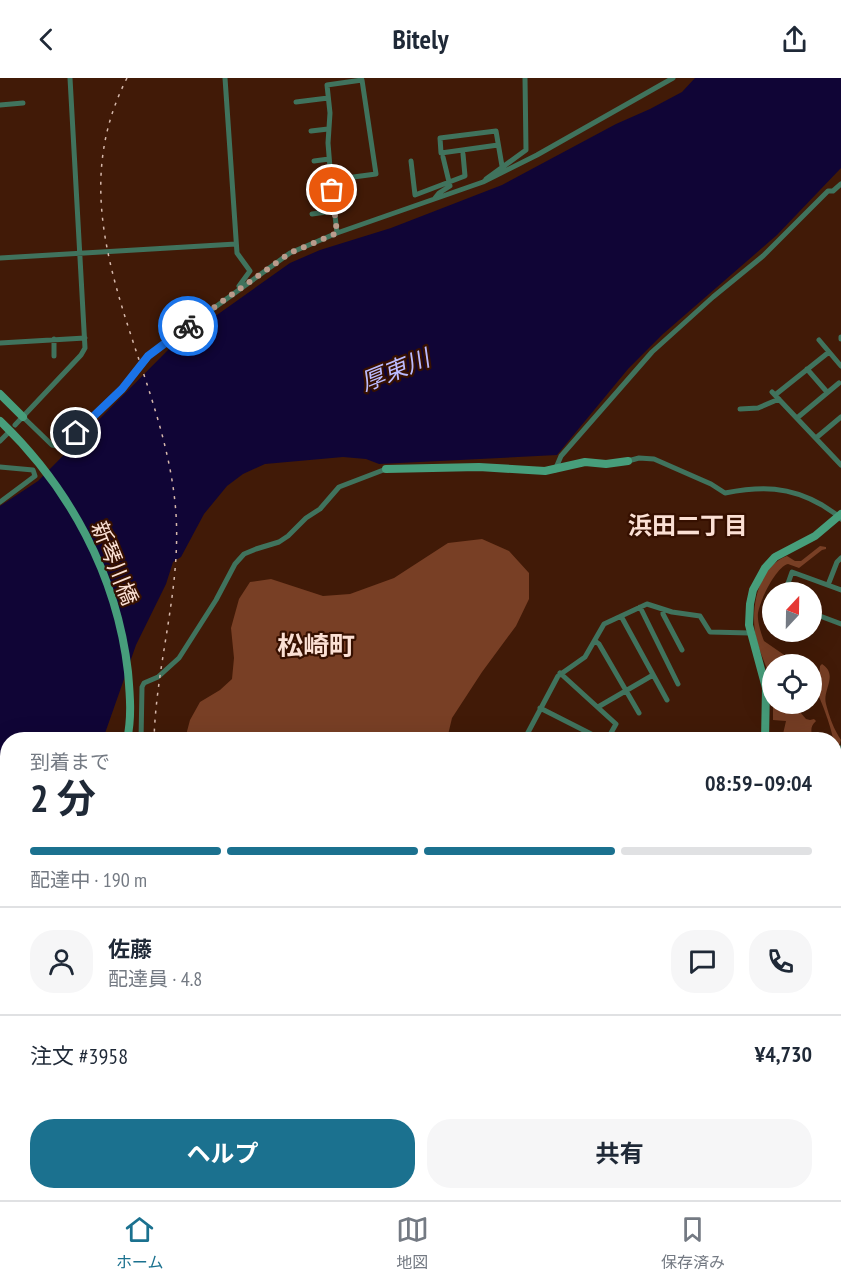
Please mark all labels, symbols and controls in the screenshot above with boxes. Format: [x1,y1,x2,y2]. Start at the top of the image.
text: Bitely [392,22,449,56]
icon: back [30,23,63,56]
icon: share [778,23,811,56]
pin [306,164,357,215]
icon: bag [315,173,348,206]
courier [158,296,218,356]
icon: bike [172,310,205,343]
water label: 厚東川 [356,341,437,398]
pin [50,407,101,458]
icon: home [59,416,92,449]
district label: 浜田二丁目 [628,510,748,541]
street label: 新琴川橋 [86,517,144,609]
north arrow [762,582,822,642]
map controls [762,582,822,714]
district label: 松崎町 [277,629,355,662]
button: locate [762,654,822,714]
text: 到着まで [30,749,110,775]
text: 08:59–09:04 [705,769,812,797]
text: 2 分 [30,772,96,823]
text: 配達中 · 190 m [30,867,147,893]
button: person [30,930,93,993]
button: chat [671,930,734,993]
button: phone [749,930,812,993]
text: 佐藤 [108,935,152,963]
text: 配達員 · 4.8 [108,966,202,992]
text: ¥4,730 [755,1040,812,1068]
text: 注文 #3958 [30,1042,128,1070]
button: ヘルプ [30,1119,415,1188]
button: 共有 [427,1119,812,1188]
tab: ホーム [116,1213,164,1273]
tab: 地図 [396,1213,429,1273]
tab: 保存済み [661,1213,725,1273]

